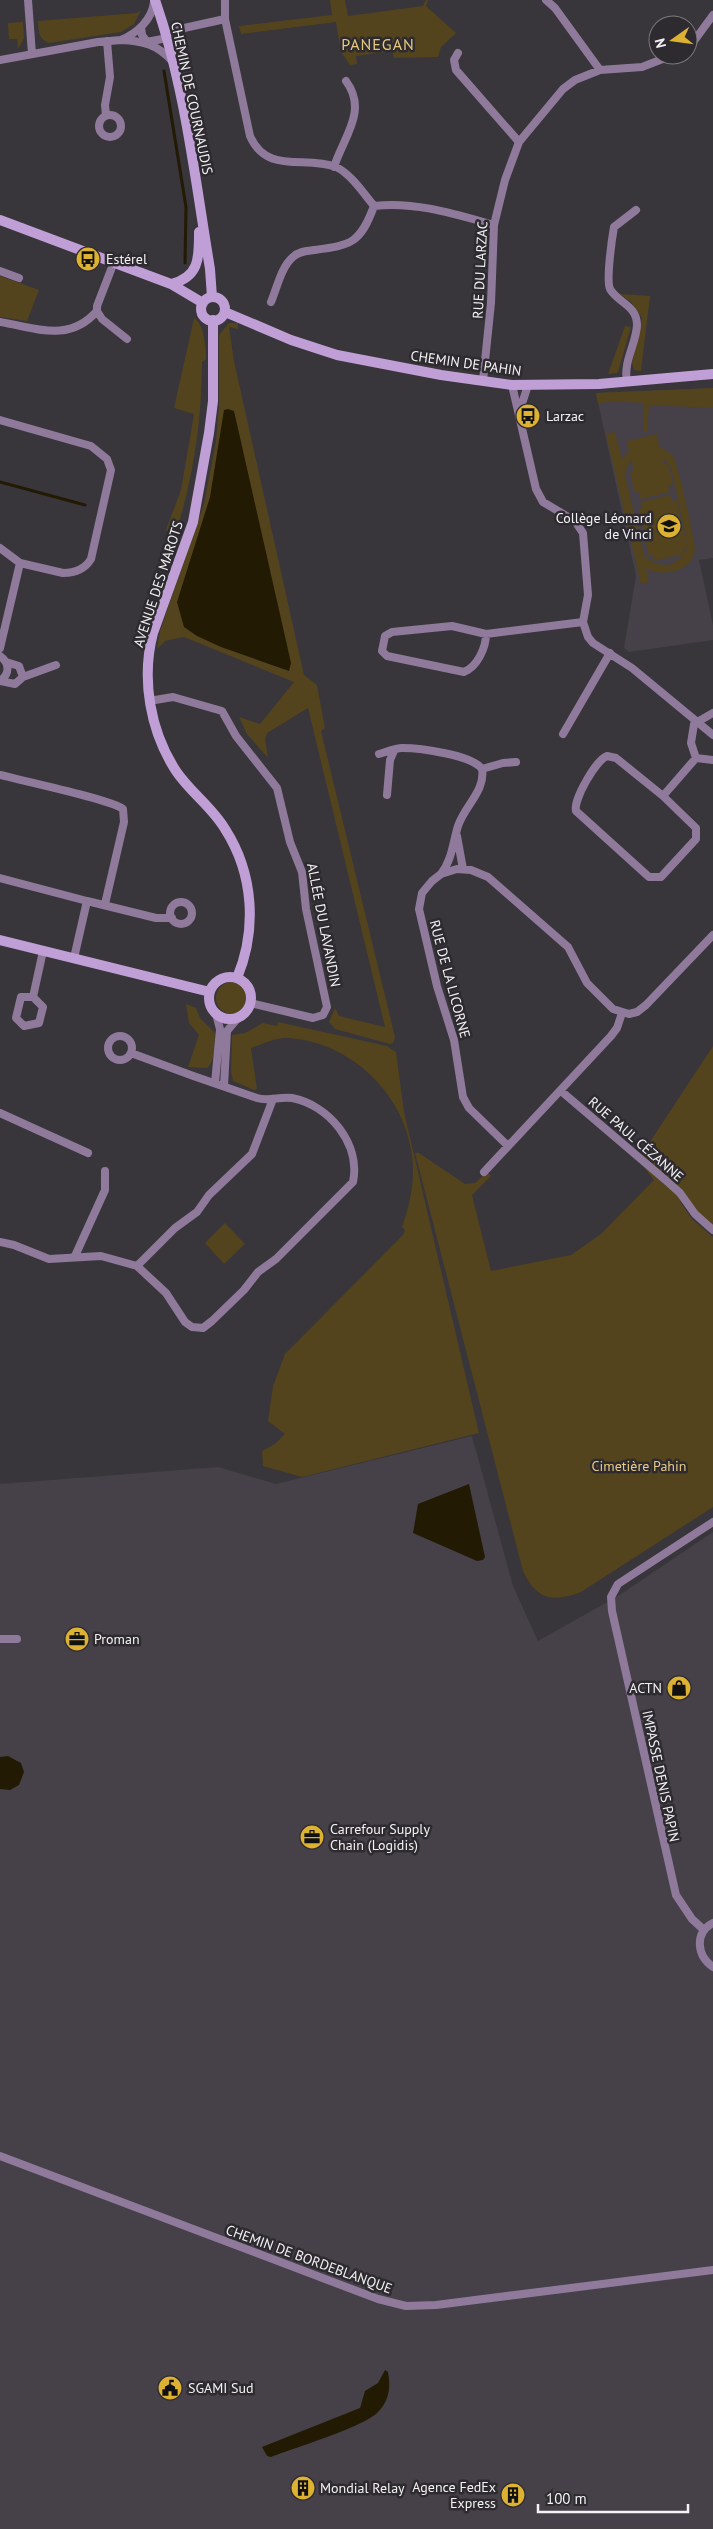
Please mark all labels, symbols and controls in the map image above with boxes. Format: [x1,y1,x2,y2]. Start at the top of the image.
north arrow [648,15,698,65]
street label: CHEMIN DE COURNAUDIS [167,20,217,176]
district label: PANEGAN [341,34,415,54]
text: N [651,37,670,50]
street label: RUE DU LARZAC [468,221,492,319]
bus stop icon: Estérel [75,246,101,272]
place label: Estérel [106,250,147,268]
street label: CHEMIN DE PAHIN [409,346,523,380]
bus stop icon: Larzac [515,403,541,429]
place label: Larzac [546,407,584,425]
place label: Collège Léonard de Vinci [556,509,652,543]
school or university icon: Collège Léonard de Vinci [656,513,682,539]
street label: AVENUE DES MAROTS [129,519,187,649]
street label: ALLÉE DU LAVANDIN [303,861,345,989]
street label: RUE DE LA LICORNE [426,918,474,1040]
street label: RUE PAUL CÉZANNE [585,1093,687,1185]
park label: Cimetière Pahin [592,1457,686,1475]
office icon: Proman [64,1626,90,1652]
place label: Proman [94,1630,140,1648]
shop icon: ACTN [666,1675,692,1701]
place label: ACTN [629,1679,662,1697]
street label: IMPASSE DENIS PAPIN [638,1709,684,1843]
place label: Carrefour Supply Chain (Logidis) [330,1820,430,1854]
office icon: Carrefour Supply Chain (Logidis) [299,1824,325,1850]
street label: CHEMIN DE BORDEBLANQUE [223,2221,395,2297]
public building icon: SGAMI Sud [157,2375,183,2401]
place label: SGAMI Sud [188,2379,254,2397]
building icon: Mondial Relay [290,2475,316,2501]
place label: Agence FedEx Express [412,2478,496,2512]
place label: Mondial Relay [320,2479,405,2497]
building icon: Agence FedEx Express [500,2482,526,2508]
scale bar [538,2482,688,2514]
text: 100 m [546,2489,587,2508]

